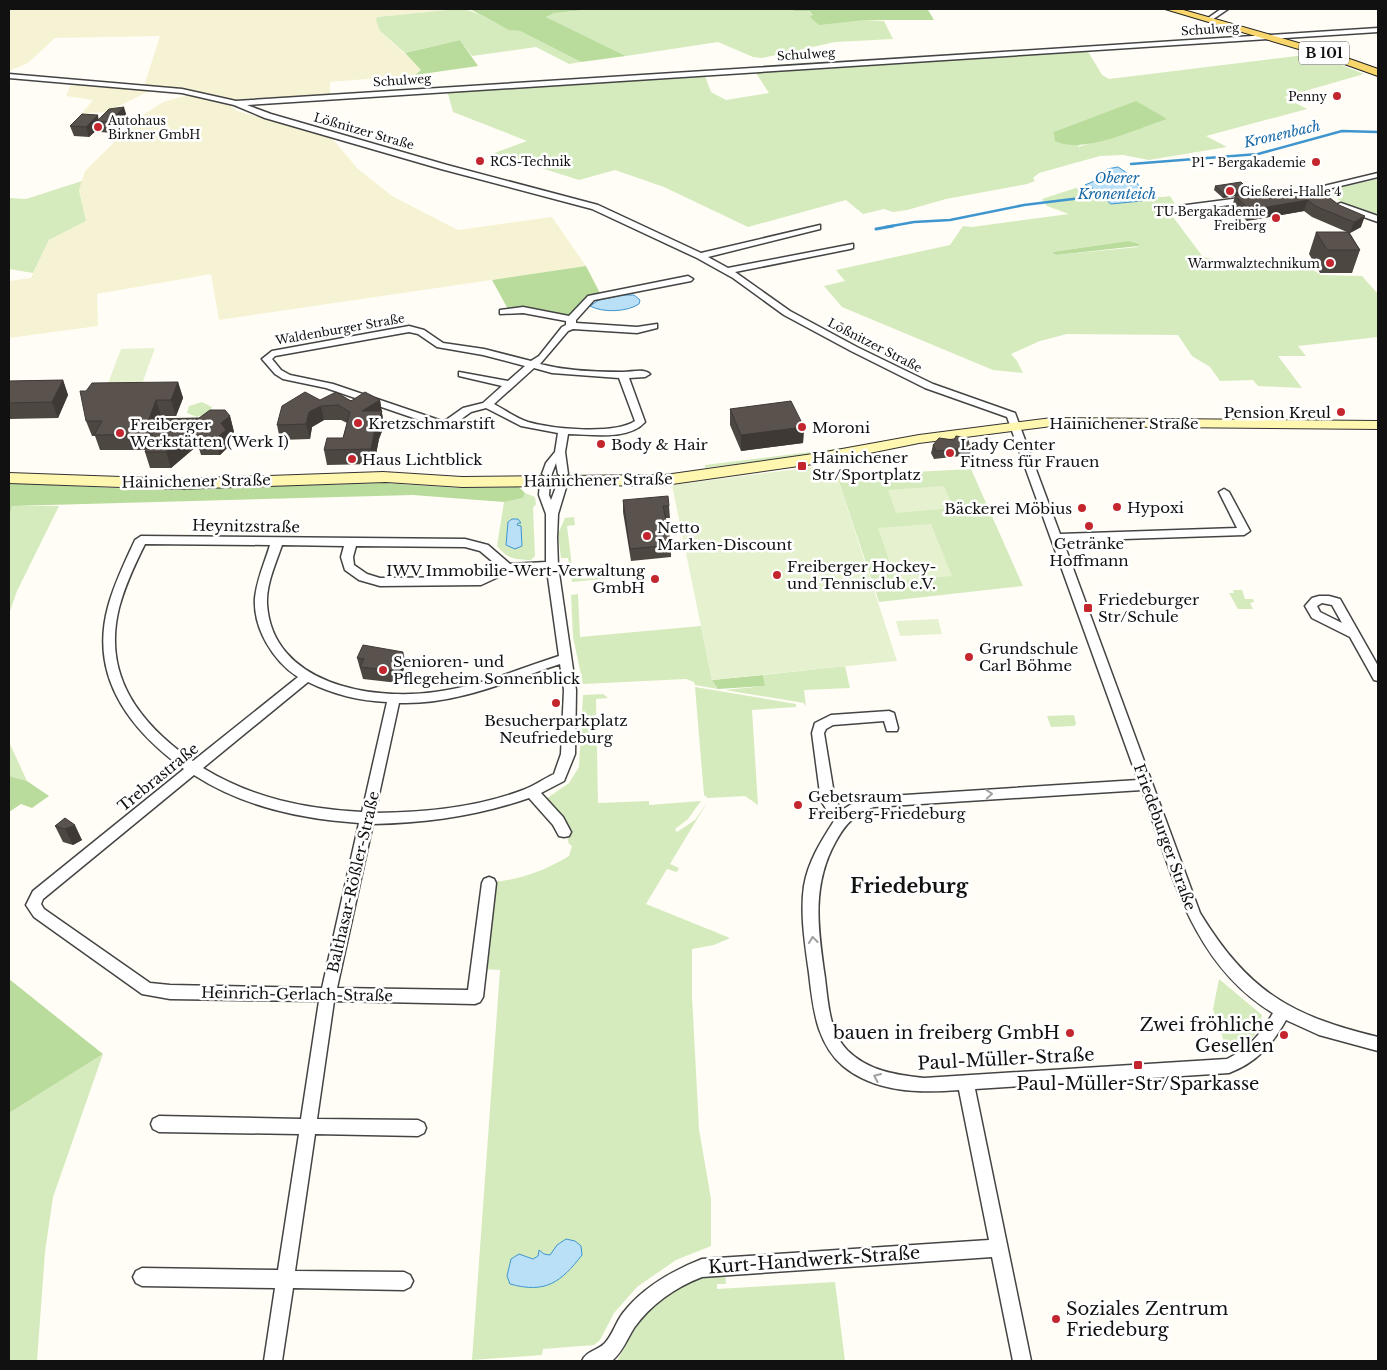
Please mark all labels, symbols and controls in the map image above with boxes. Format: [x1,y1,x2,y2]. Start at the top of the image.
street label: Schulweg [1180,19,1240,39]
road number: B 101 [1299,42,1349,64]
street label: Schulweg [776,44,836,64]
street label: Schulweg [372,70,432,90]
place label: Penny [1288,89,1327,104]
marker: Penny [1331,90,1343,102]
street label: Lößnitzer Straße [312,109,416,153]
place label: Autohaus Birkner GmbH [107,113,200,142]
water label: Kronenbach [1241,116,1322,152]
marker: Autohaus Birkner GmbH [92,121,104,133]
place label: RCS-Technik [490,154,572,169]
marker: RCS-Technik [474,155,486,167]
place label: P1 - Bergakademie [1191,155,1306,170]
marker: P1 - Bergakademie [1310,156,1322,168]
water label: Oberer Kronenteich [1077,169,1156,203]
place label: Gießerei-Halle 4 [1240,184,1341,199]
marker: Gießerei-Halle 4 [1224,185,1236,197]
place label: TU Bergakademie Freiberg [1154,204,1267,233]
marker: TU Bergakademie Freiberg [1270,212,1282,224]
place label: Warmwalztechnikum [1187,256,1320,271]
marker: Warmwalztechnikum [1324,257,1336,269]
street label: Waldenburger Straße [273,310,406,348]
street label: Lößnitzer Straße [825,315,925,375]
place label: Pension Kreul [1224,403,1331,422]
marker: Pension Kreul [1335,406,1347,418]
place label: Kretzschmarstift [368,414,496,433]
street label: Hainichener Straße [1049,414,1199,433]
place label: Freiberger Werkstätten (Werk I) [129,415,289,451]
marker: Kretzschmarstift [352,417,364,429]
place label: Moroni [812,418,870,437]
marker: Moroni [796,421,808,433]
marker: Freiberger Werkstätten (Werk I) [114,427,126,439]
place label: Body & Hair [611,435,709,454]
place label: Lady Center Fitness für Frauen [960,435,1099,471]
marker: Body & Hair [595,438,607,450]
marker: Lady Center Fitness für Frauen [944,447,956,459]
place label: Hainichener Str/Sportplatz [812,448,921,484]
place label: Haus Lichtblick [362,450,483,469]
marker: Haus Lichtblick [346,453,358,465]
marker: Hainichener Str/Sportplatz [796,460,808,472]
street label: Hainichener Straße [523,469,673,491]
street label: Hainichener Straße [121,470,271,492]
place label: Hypoxi [1127,498,1184,517]
place label: Bäckerei Möbius [944,499,1072,518]
marker: Hypoxi [1111,501,1123,513]
marker: Bäckerei Möbius [1076,502,1088,514]
street label: Heynitzstraße [192,516,300,536]
place label: Netto Marken-Discount [657,518,793,554]
marker: Getränke Hoffmann [1083,520,1095,532]
marker: Netto Marken-Discount [641,530,653,542]
place label: Getränke Hoffmann [1049,534,1129,570]
place label: Freiberger Hockey- und Tennisclub e.V. [787,557,936,593]
place label: IWV Immobilie-Wert-Verwaltung GmbH [386,561,646,597]
marker: Freiberger Hockey- und Tennisclub e.V. [771,569,783,581]
marker: IWV Immobilie-Wert-Verwaltung GmbH [649,573,661,585]
place label: Friedeburger Str/Schule [1098,590,1200,626]
marker: Friedeburger Str/Schule [1082,602,1094,614]
place label: Grundschule Carl Böhme [979,639,1078,675]
marker: Grundschule Carl Böhme [963,651,975,663]
place label: Senioren- und Pflegeheim Sonnenblick [393,652,581,688]
marker: Senioren- und Pflegeheim Sonnenblick [377,664,389,676]
marker: Besucherparkplatz Neufriedeburg [550,697,562,709]
place label: Besucherparkplatz Neufriedeburg [484,711,628,747]
street label: Trebrastraße [114,739,202,815]
street label: Friedeburger Straße [1130,761,1200,913]
place label: Gebetsraum Freiberg-Friedeburg [808,787,966,823]
street label: Balthasar-Rößler-Straße [323,789,383,975]
one-way arrow [985,789,993,800]
marker: Gebetsraum Freiberg-Friedeburg [792,799,804,811]
district label: Friedeburg [850,874,969,898]
one-way arrow [808,935,819,943]
street label: Heinrich-Gerlach-Straße [201,983,393,1005]
place label: Zwei fröhliche Gesellen [1140,1014,1274,1057]
place label: bauen in freiberg GmbH [832,1022,1060,1044]
marker: bauen in freiberg GmbH [1064,1027,1076,1039]
marker: Zwei fröhliche Gesellen [1278,1029,1290,1041]
street label: Paul-Müller-Straße [917,1043,1095,1075]
marker: Paul-Müller-Str/Sparkasse [1132,1059,1144,1071]
one-way arrow [873,1072,882,1083]
place label: Paul-Müller-Str/Sparkasse [1017,1073,1259,1095]
street label: Kurt-Handwerk-Straße [707,1242,921,1278]
place label: Soziales Zentrum Friedeburg [1066,1298,1228,1341]
marker: Soziales Zentrum Friedeburg [1050,1313,1062,1325]

